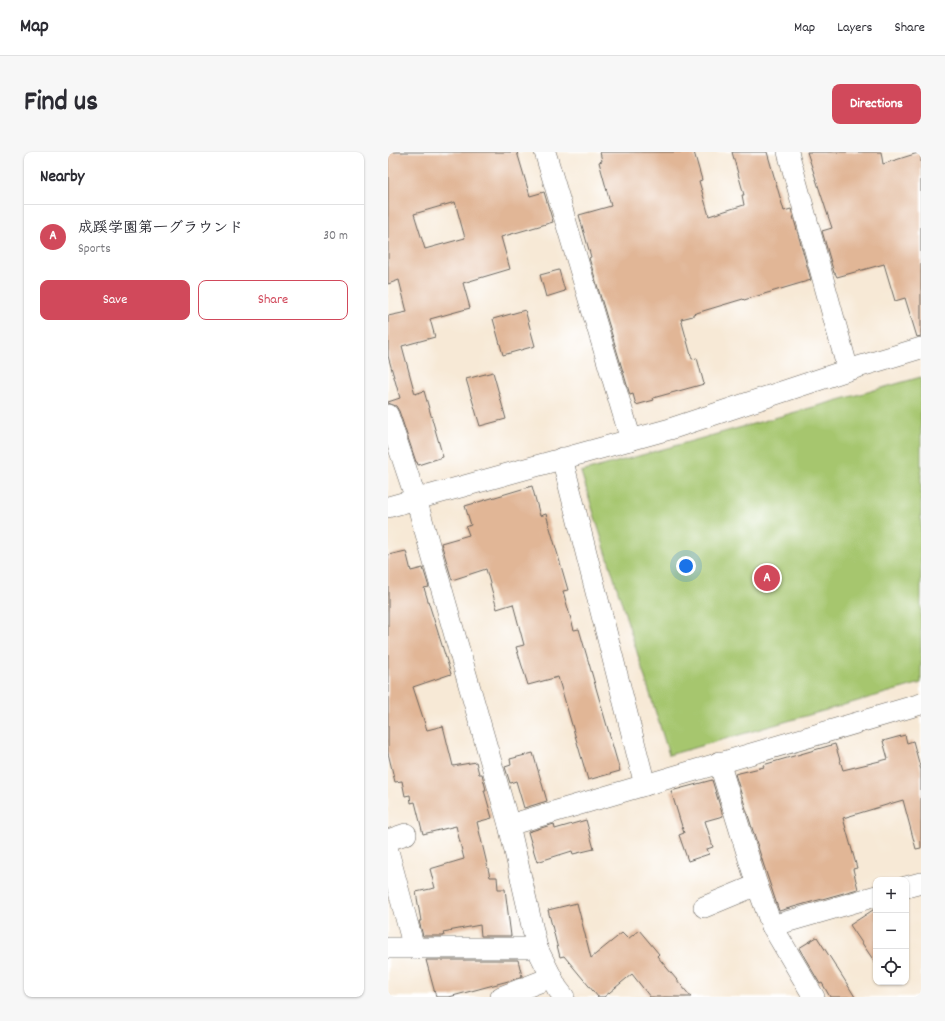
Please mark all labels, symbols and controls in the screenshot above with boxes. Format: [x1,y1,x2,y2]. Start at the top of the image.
text: Map [20,14,49,41]
text: Map [794,18,815,38]
text: Layers [837,18,872,38]
text: Share [894,18,925,38]
text: Find us [24,84,98,124]
button: Directions [832,84,921,124]
text: Nearby [40,166,84,190]
text: 成蹊学園第一グラウンド [78,218,243,240]
text: A [49,227,57,246]
text: 30 m [323,227,348,246]
text: Sports [78,240,111,259]
button: Save [40,280,190,320]
button: Share [198,280,348,320]
your location [676,556,696,576]
pin: A [754,563,780,593]
map controls [873,877,909,985]
button: + [873,877,909,913]
button: − [873,913,909,949]
button: locate [873,949,909,985]

